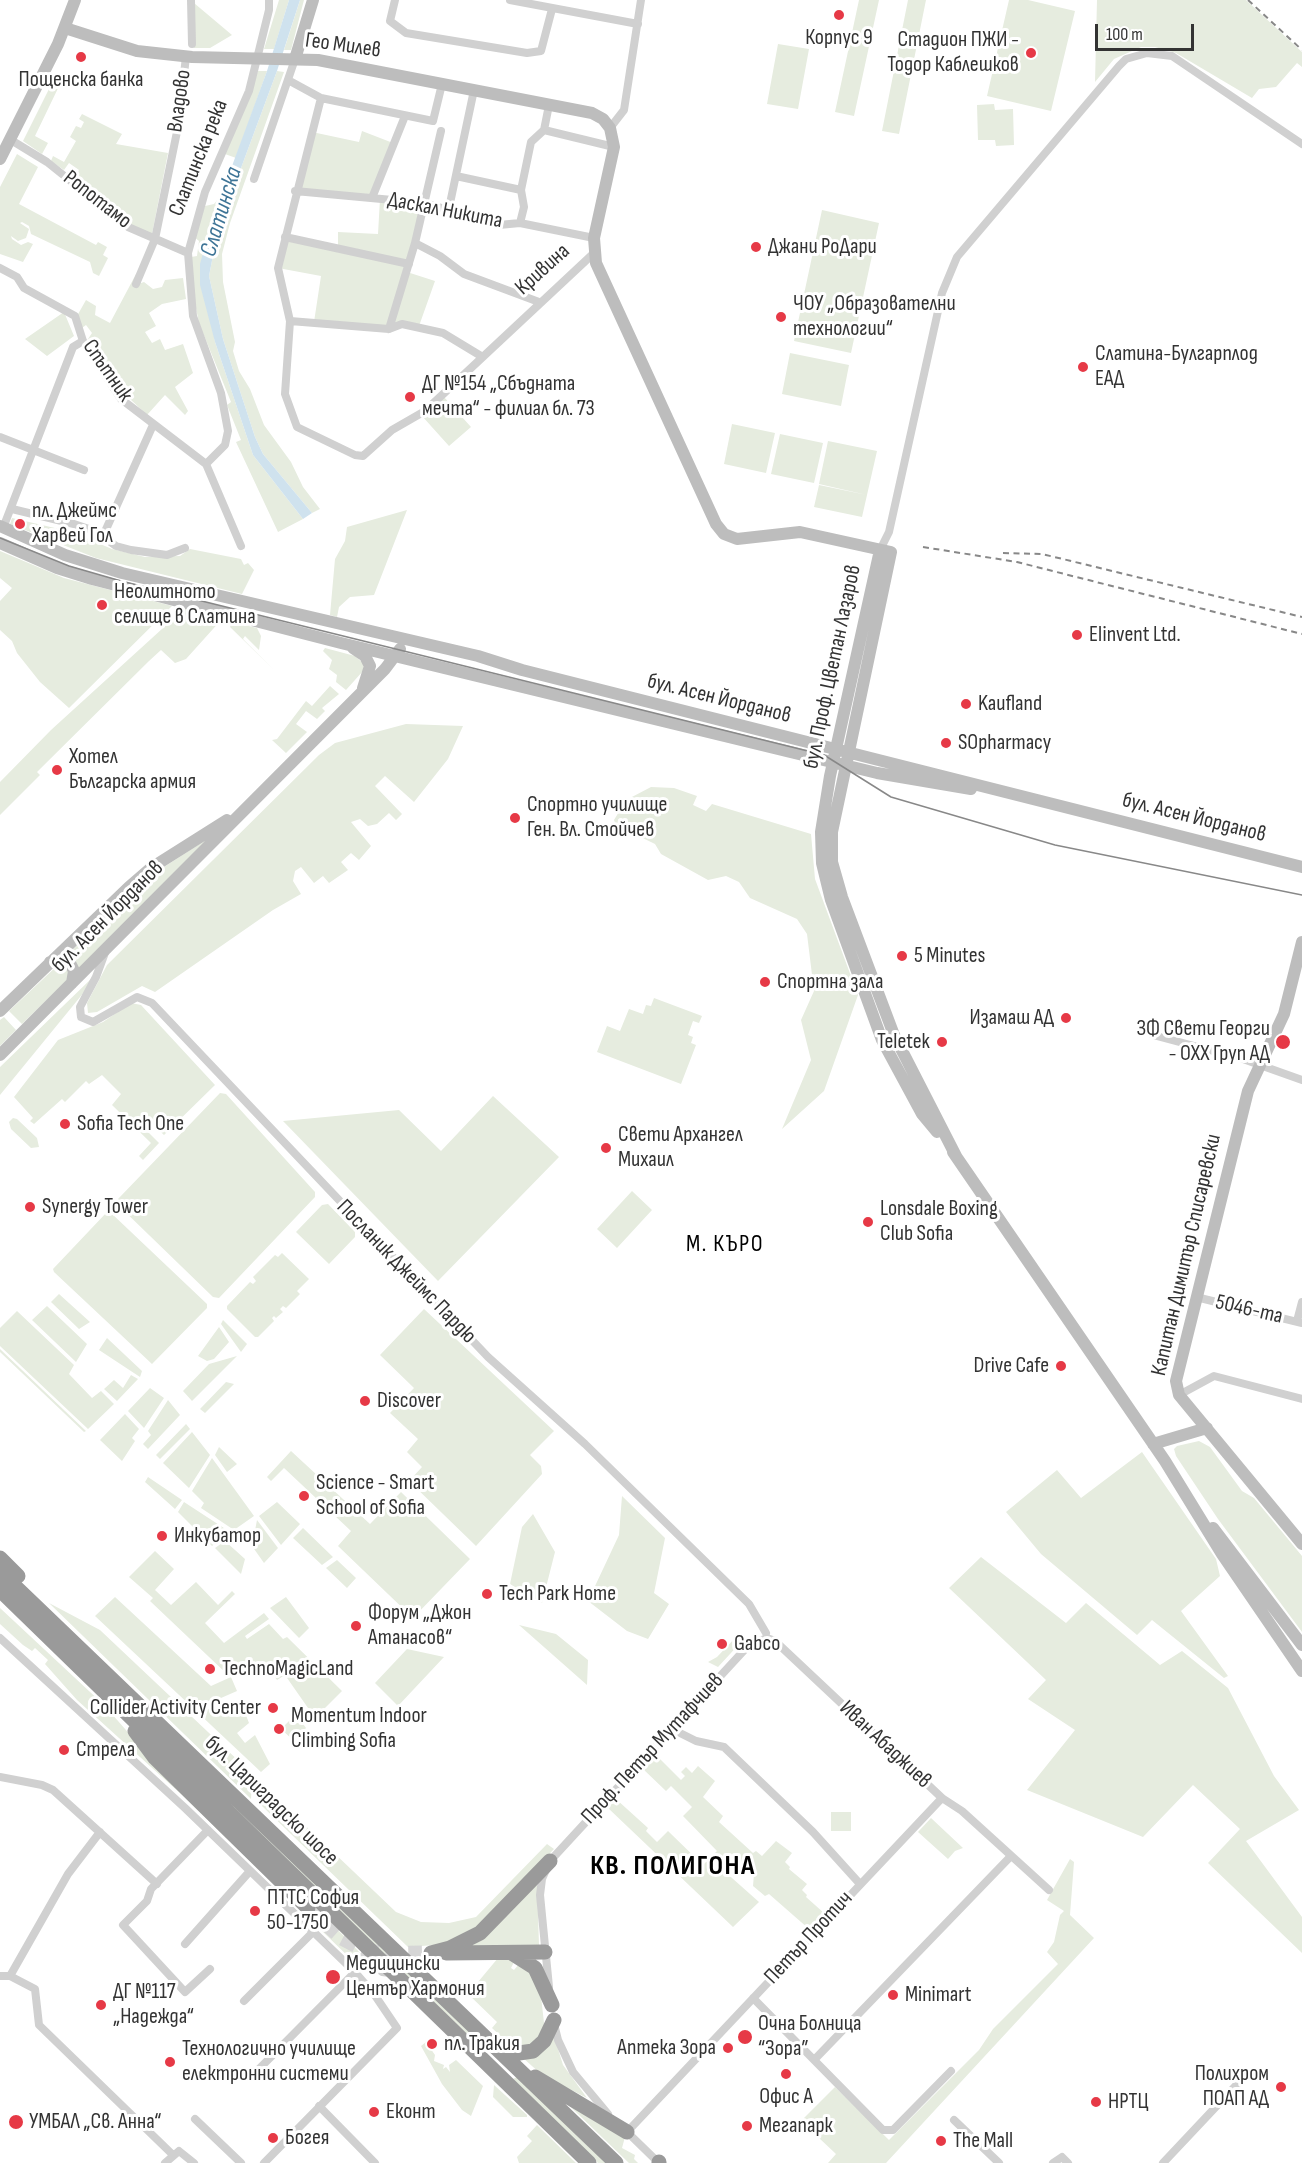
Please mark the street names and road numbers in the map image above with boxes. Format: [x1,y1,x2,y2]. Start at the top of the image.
street label: Гео Милев [304,28,382,64]
street label: Владово [163,68,197,134]
street label: Слатинска река [164,96,234,220]
street label: Ропотамо [58,165,136,235]
street label: Даскал Никита [385,187,505,235]
street label: Кривина [510,239,576,301]
street label: Спътник [76,335,138,407]
street label: бул. Проф. Цветан Лазаров [799,563,867,771]
street label: бул. Асен Йорданов [644,668,794,730]
street label: бул. Асен Йорданов [1119,787,1269,849]
street label: бул. Асен Йорданов [47,856,169,978]
street label: Капитан Димитър Списаревски [1146,1132,1228,1378]
street label: Посланик Джеймс Пардю [331,1195,481,1349]
street label: 5046-та [1213,1289,1285,1331]
street label: Проф. Петър Мутафчиев [576,1668,730,1830]
street label: Иван Абаджиев [833,1696,937,1794]
street label: бул. Цариградско шосе [199,1730,343,1872]
street label: Петър Протич [759,1886,859,1990]

